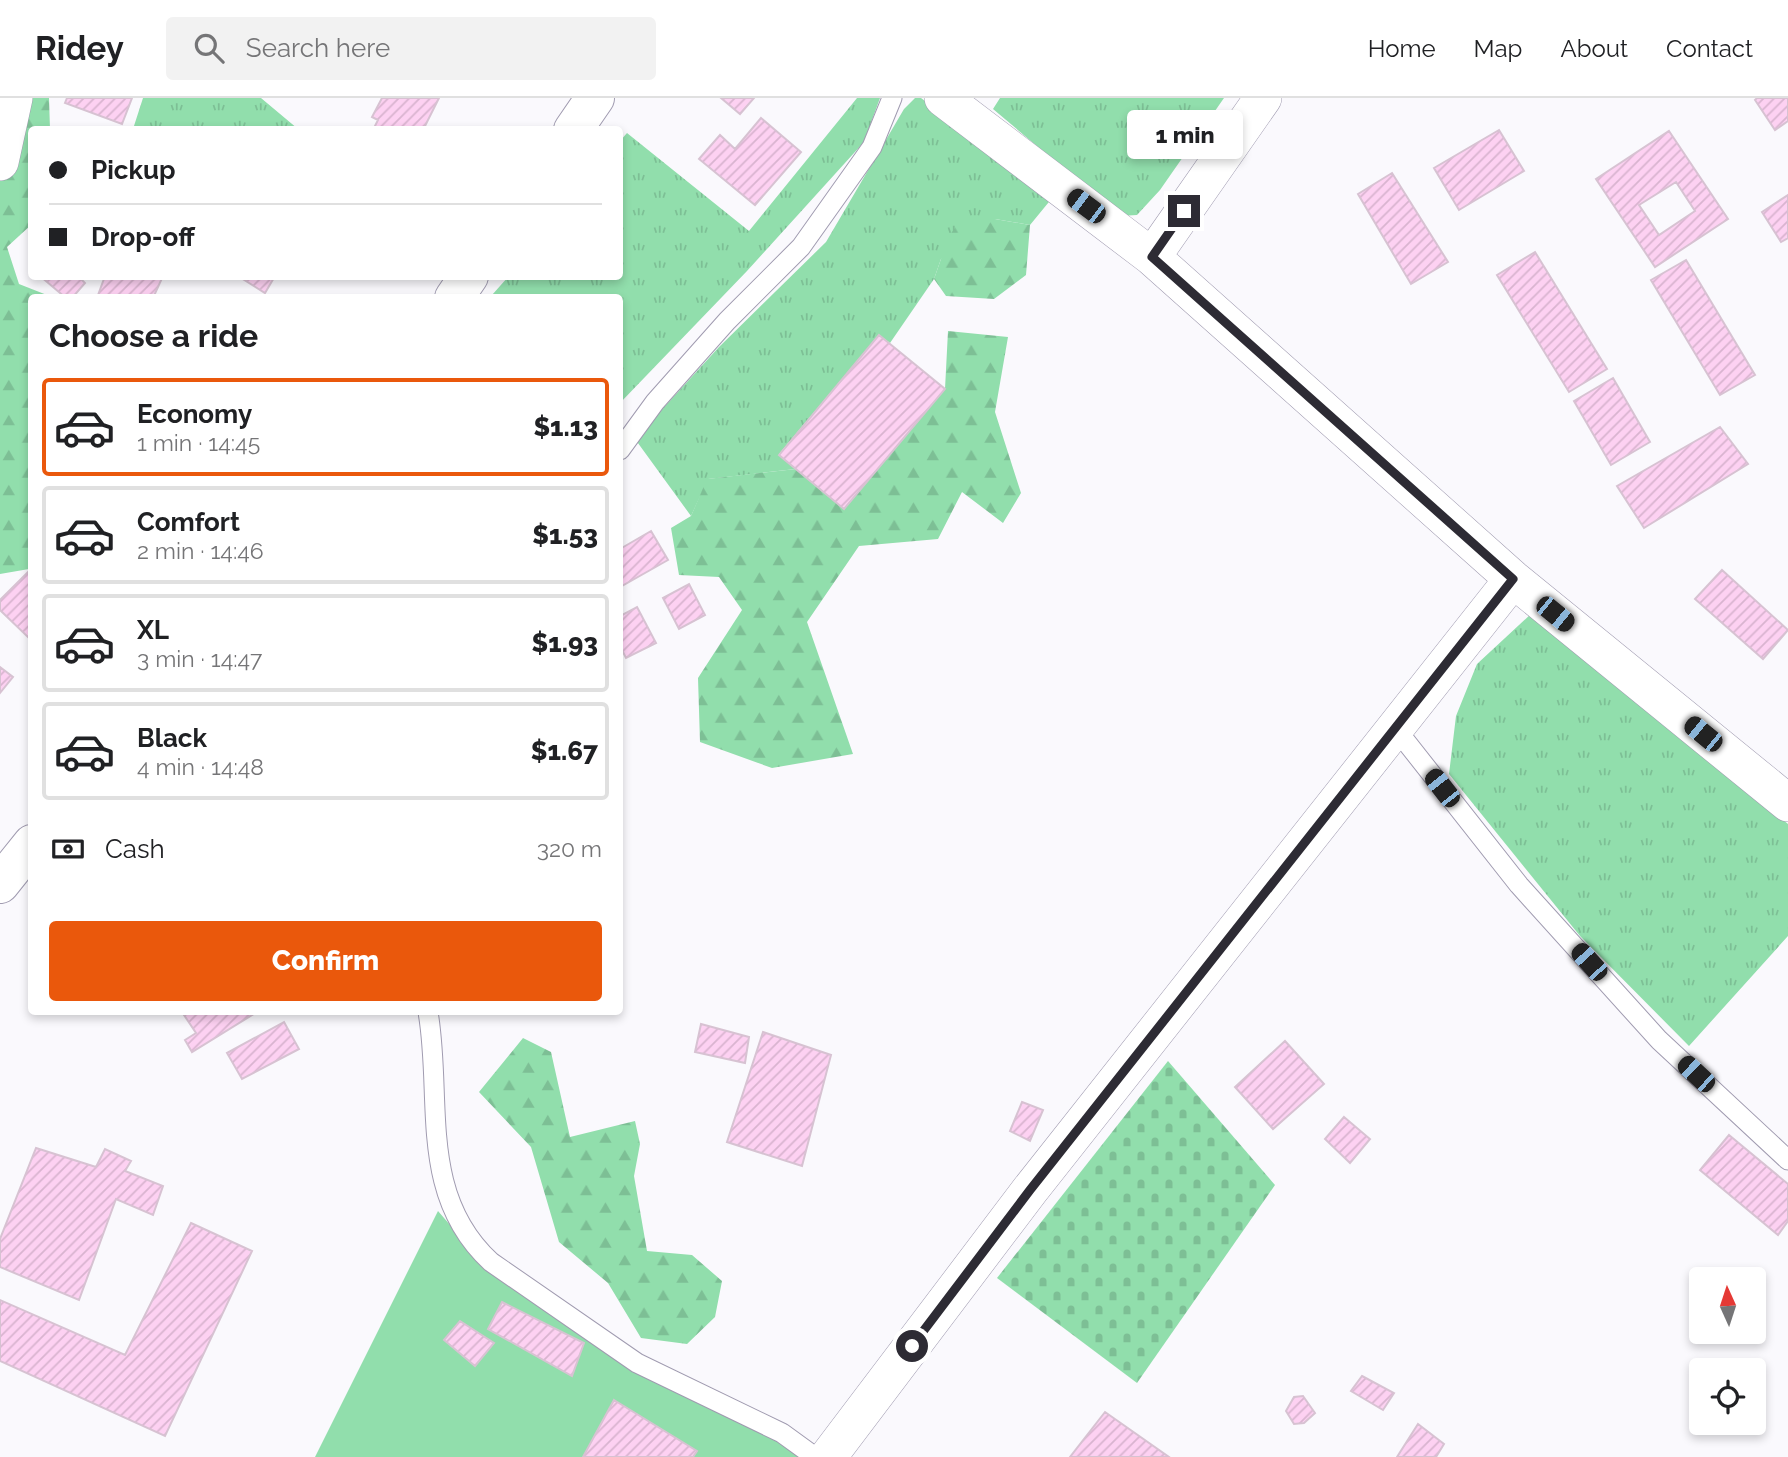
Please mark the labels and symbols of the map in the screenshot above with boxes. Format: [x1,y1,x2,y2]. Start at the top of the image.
callout: 1 min [1126,109,1242,158]
car [1063,185,1110,227]
route end [1168,195,1200,227]
car [1533,593,1578,635]
car [1681,713,1726,755]
car [1421,765,1464,811]
car [1568,939,1611,985]
car [1674,1052,1719,1096]
north arrow [1689,1267,1766,1344]
route start [896,1330,928,1362]

